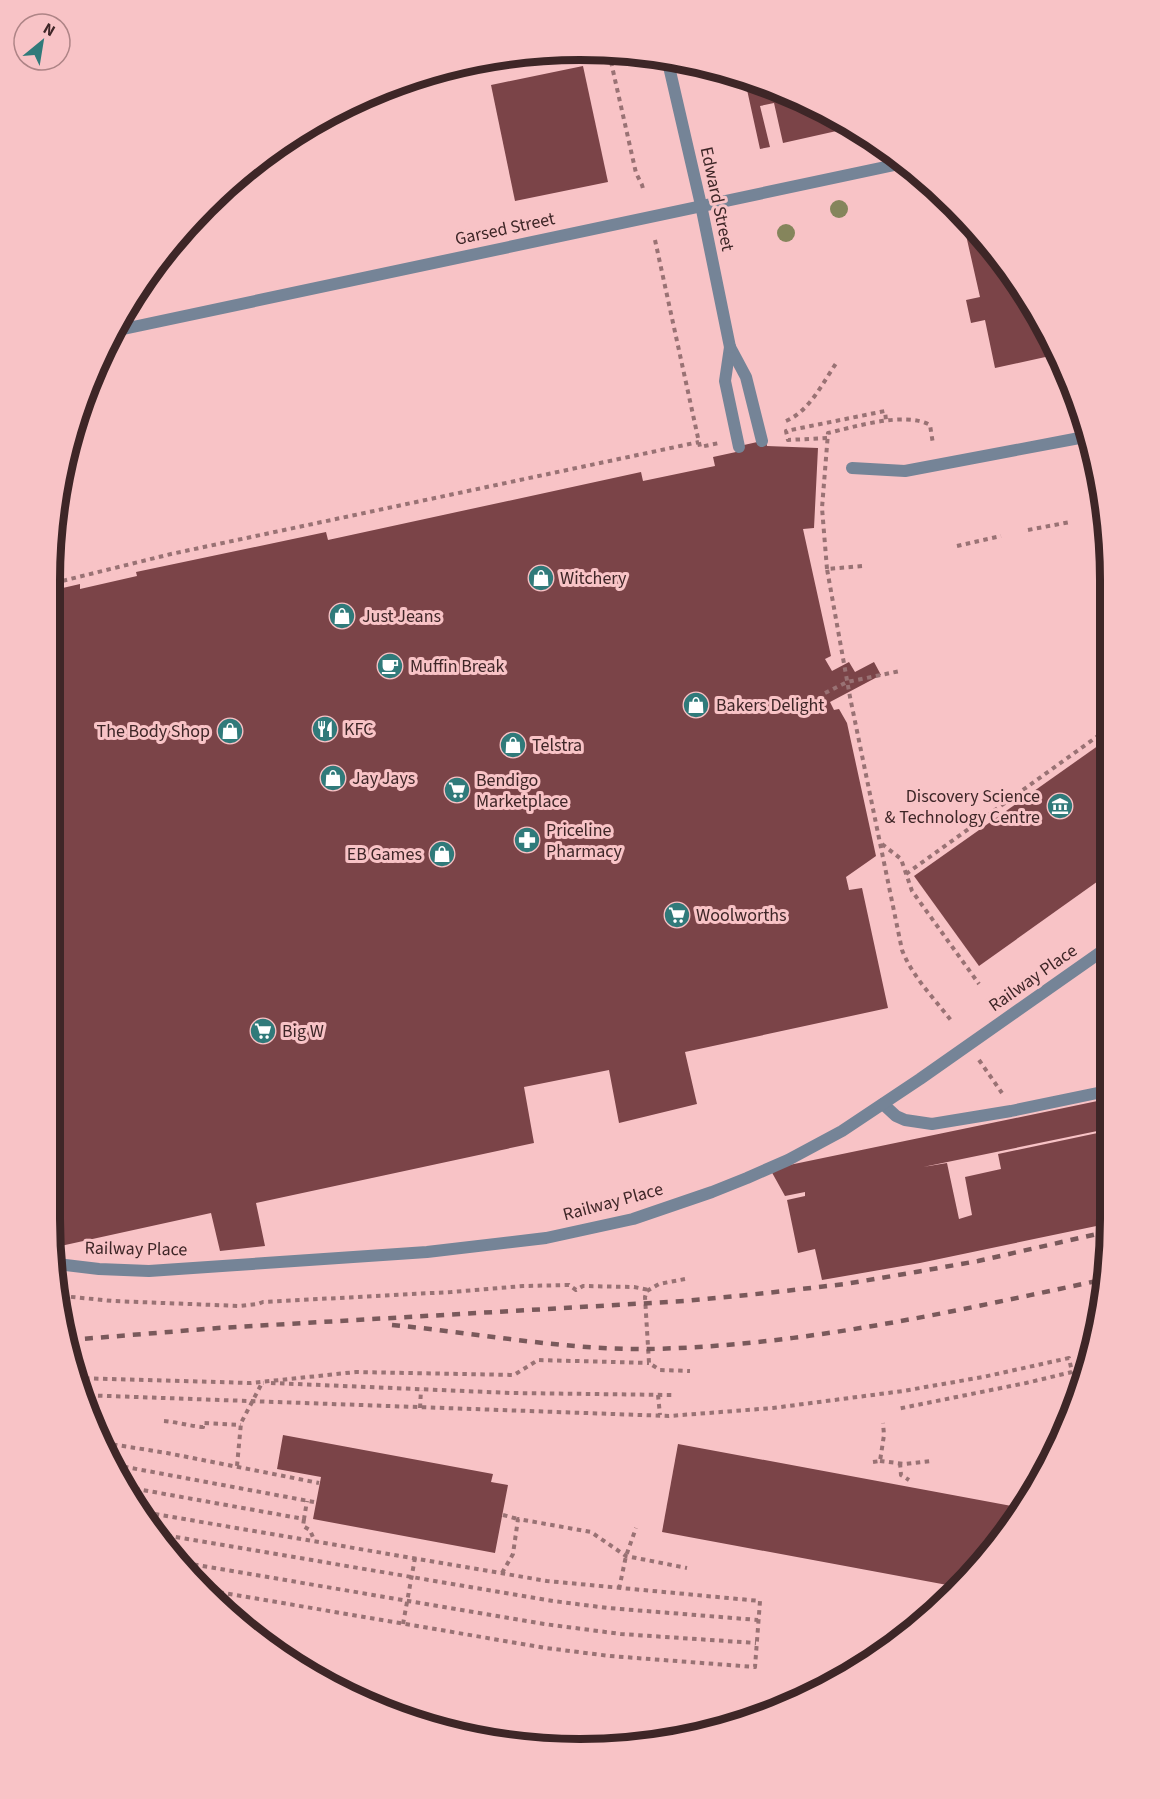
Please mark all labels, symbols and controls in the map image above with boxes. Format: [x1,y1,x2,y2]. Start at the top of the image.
north arrow [12,12,72,72]
text: N [39,18,59,42]
street label: Edward Street [694,145,740,253]
street label: Garsed Street [453,206,557,252]
shop icon: Witchery [526,563,556,593]
place label: Witchery [560,566,627,591]
shop icon: Just Jeans [327,601,357,631]
place label: Just Jeans [362,604,441,629]
cafe icon: Muffin Break [375,651,405,681]
place label: Muffin Break [410,654,505,679]
shop icon: Bakers Delight [681,690,711,720]
place label: Bakers Delight [716,693,824,718]
restaurant icon: KFC [310,714,340,744]
shop icon: The Body Shop [215,716,245,746]
place label: KFC [344,717,373,742]
place label: The Body Shop [97,719,210,744]
shop icon: Telstra [498,730,528,760]
place label: Telstra [532,733,582,758]
shop icon: Jay Jays [318,763,348,793]
place label: Jay Jays [352,766,415,791]
place label: Bendigo Marketplace [476,768,568,814]
supermarket icon: Bendigo Marketplace [442,775,472,805]
place label: Discovery Science & Technology Centre [885,784,1040,830]
museum icon: Discovery Science & Technology Centre [1045,791,1075,821]
place label: Priceline Pharmacy [546,818,623,864]
pharmacy icon: Priceline Pharmacy [512,825,542,855]
shop icon: EB Games [427,839,457,869]
place label: EB Games [347,842,422,867]
supermarket icon: Woolworths [662,900,692,930]
place label: Woolworths [696,903,787,928]
street label: Railway Place [984,938,1082,1018]
supermarket icon: Big W [248,1016,278,1046]
place label: Big W [282,1019,324,1044]
street label: Railway Place [560,1177,666,1227]
street label: Railway Place [84,1236,188,1262]

